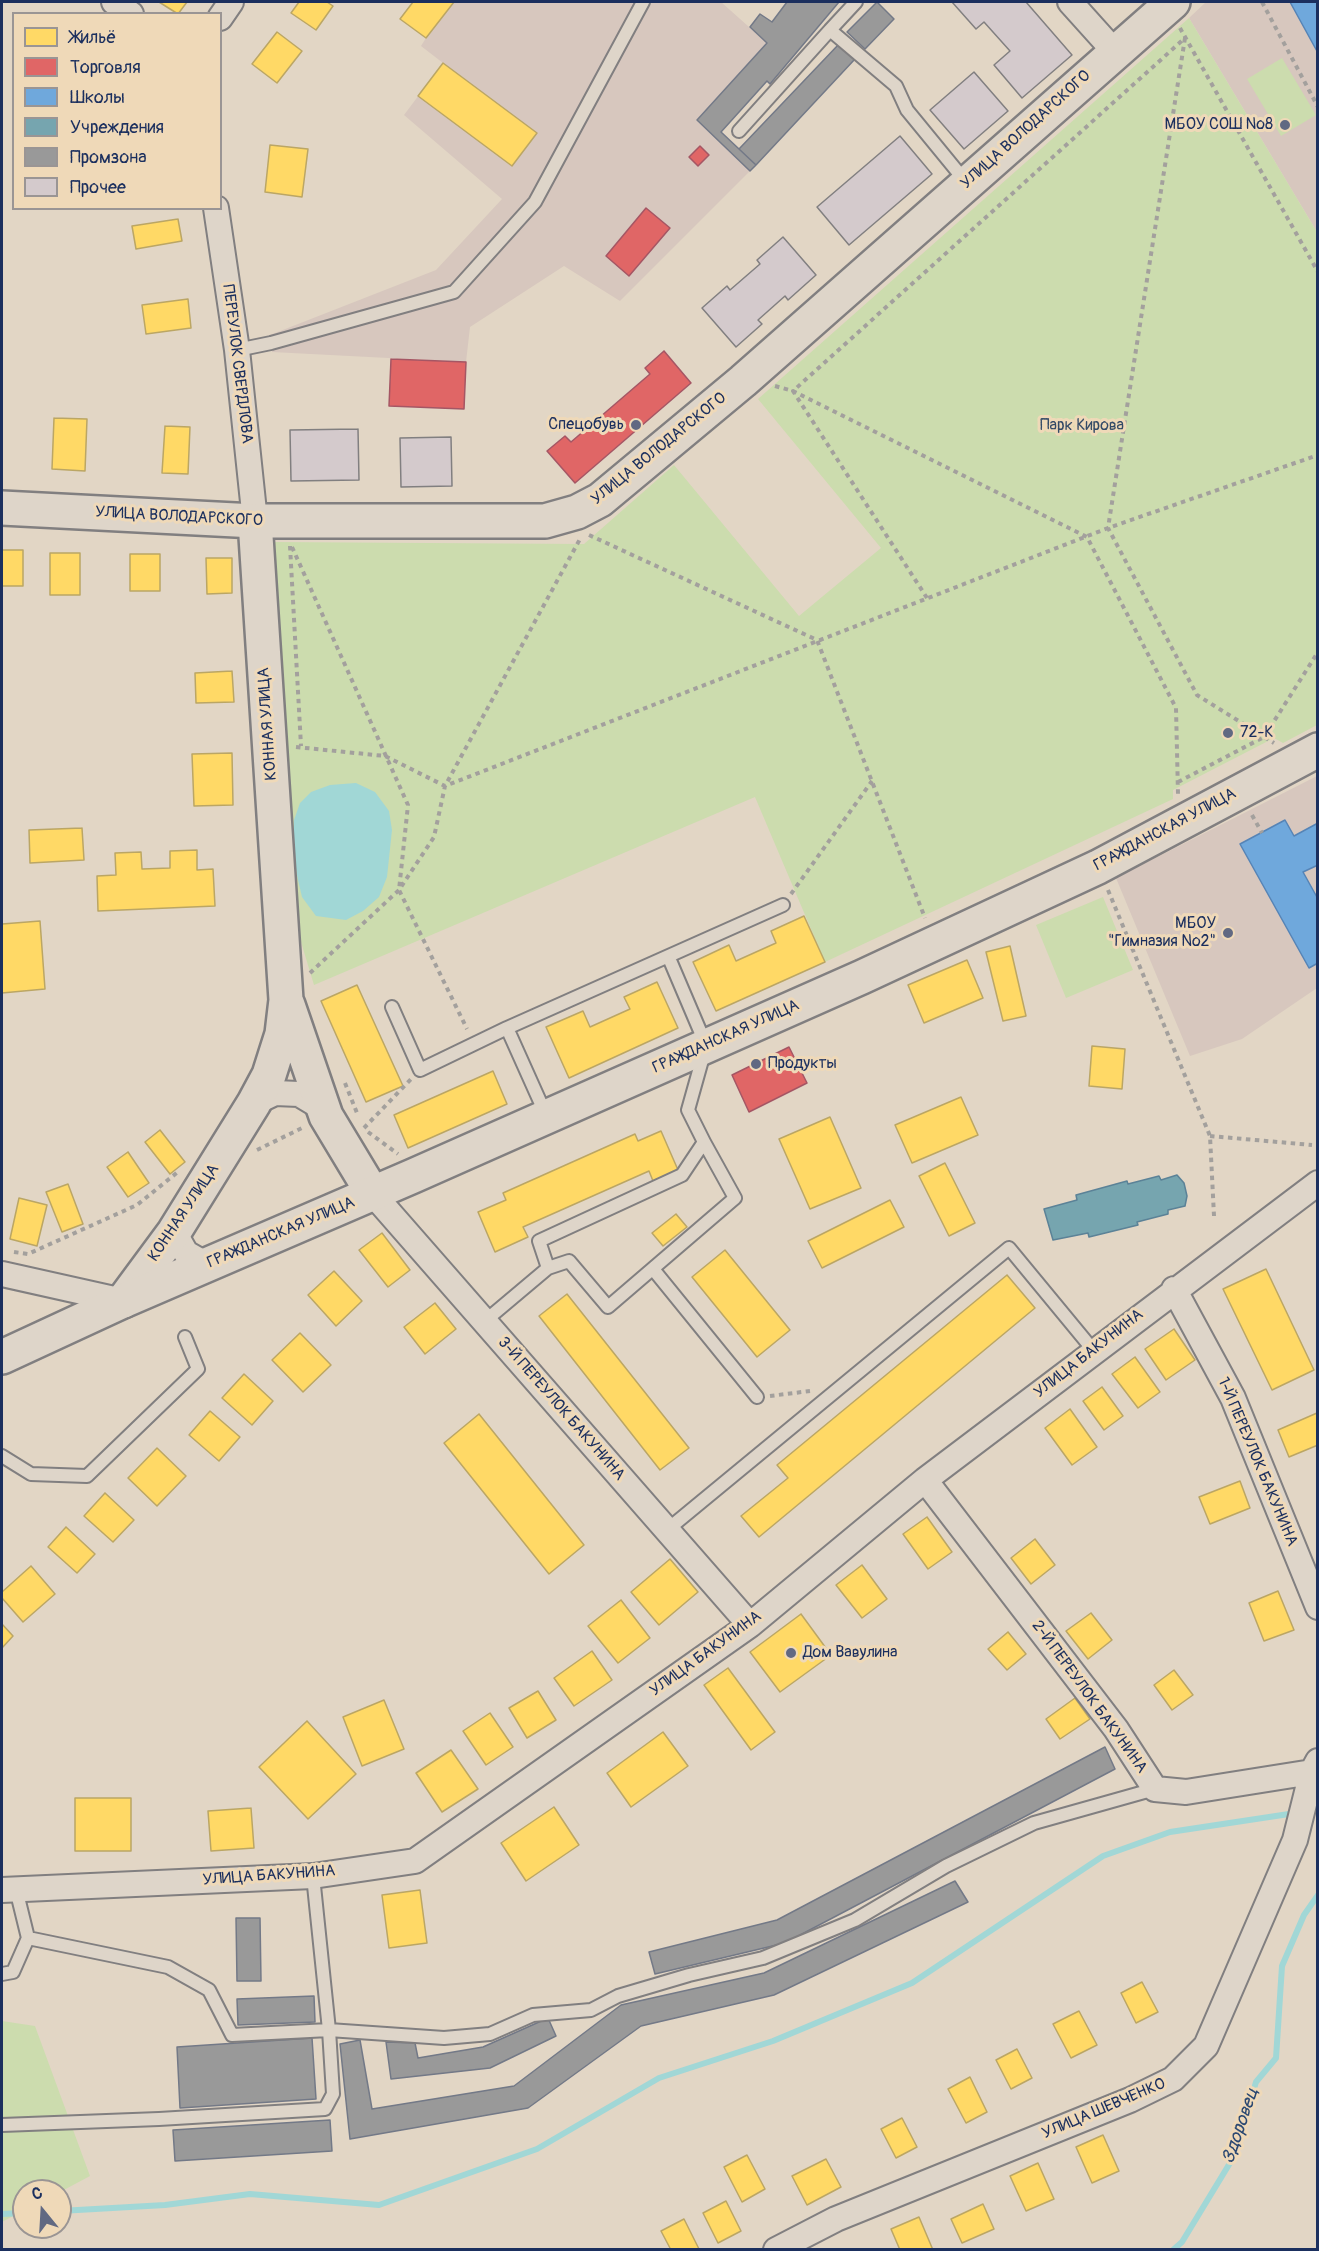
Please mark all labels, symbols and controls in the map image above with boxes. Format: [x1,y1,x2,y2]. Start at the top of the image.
legend [12,12,222,210]
text: Жильё [70,26,116,49]
text: Торговля [70,56,141,79]
street label: УЛИЦА ВОЛОДАРСКОГО [957,67,1095,193]
text: Школы [70,86,125,109]
place label: МБОУ СОШ №8 [1165,115,1273,135]
text: Учреждения [70,116,164,139]
marker: МБОУ СОШ №8 [1278,118,1292,132]
text: Промзона [70,146,147,169]
text: Прочее [70,176,126,199]
street label: ПЕРЕУЛОК СВЕРДЛОВА [218,283,256,445]
street label: УЛИЦА ВОЛОДАРСКОГО [588,389,730,509]
place label: Спецобувь [548,415,624,435]
park label: Парк Кирова [1040,416,1124,436]
marker: Спецобувь [629,418,643,432]
street label: УЛИЦА ВОЛОДАРСКОГО [95,503,263,531]
street label: КОННАЯ УЛИЦА [254,667,282,781]
place label: 72-К [1240,723,1273,743]
marker: 72-К [1221,726,1235,740]
street label: ГРАЖДАНСКАЯ УЛИЦА [1091,784,1239,876]
place label: МБОУ "Гимназия №2" [1108,914,1216,952]
marker: МБОУ "Гимназия №2" [1221,926,1235,940]
street label: ГРАЖДАНСКАЯ УЛИЦА [650,996,802,1078]
place label: Продукты [768,1054,837,1074]
marker: Продукты [749,1057,763,1071]
street label: КОННАЯ УЛИЦА [144,1161,224,1265]
street label: ГРАЖДАНСКАЯ УЛИЦА [204,1193,358,1273]
street label: УЛИЦА БАКУНИНА [1031,1305,1147,1403]
street label: 3-Й ПЕРЕУЛОК БАКУНИНА [493,1333,629,1485]
street label: 1-Й ПЕРЕУЛОК БАКУНИНА [1213,1375,1301,1549]
street label: УЛИЦА БАКУНИНА [647,1607,765,1701]
street label: 2-Й ПЕРЕУЛОК БАКУНИНА [1027,1617,1151,1777]
place label: Дом Вавулина [803,1643,897,1663]
marker: Дом Вавулина [784,1646,798,1660]
street label: УЛИЦА БАКУНИНА [202,1862,336,1890]
street label: УЛИЦА ШЕВЧЕНКО [1040,2074,1168,2144]
water label: Здоровец [1218,2085,1264,2167]
north arrow [12,2179,72,2239]
text: С [29,2183,45,2205]

